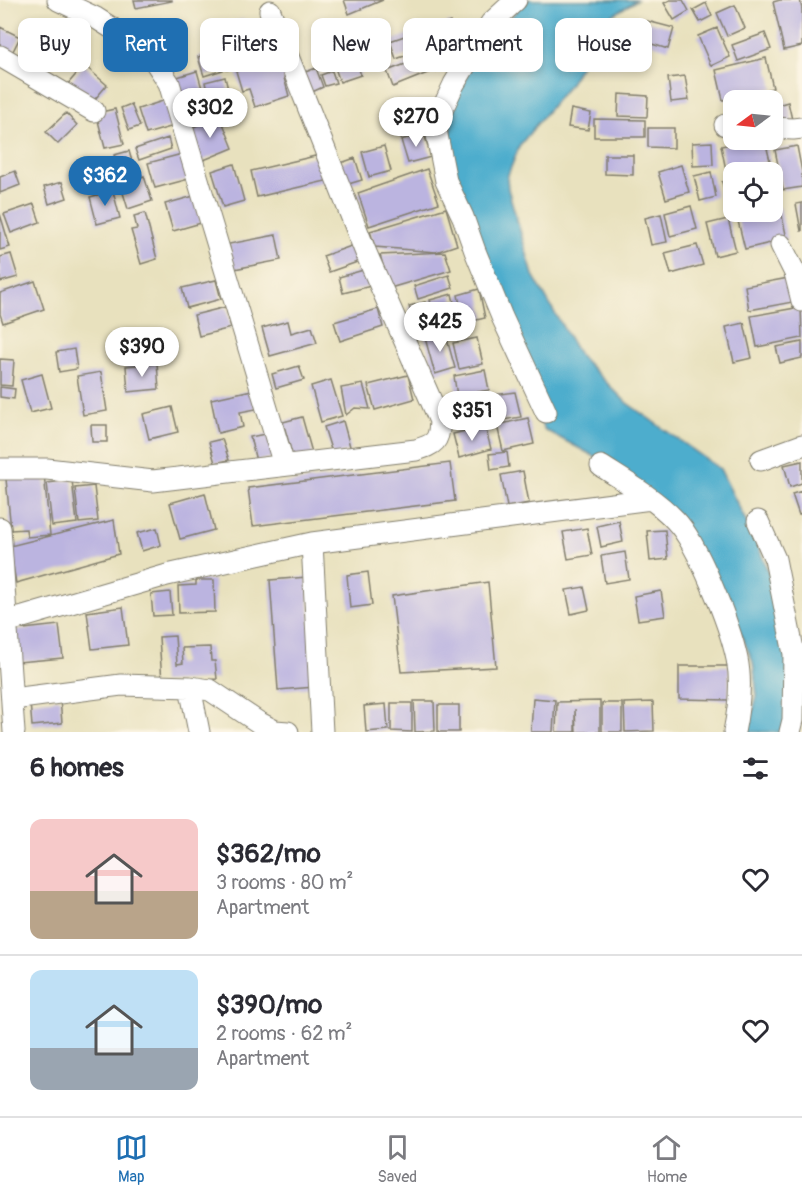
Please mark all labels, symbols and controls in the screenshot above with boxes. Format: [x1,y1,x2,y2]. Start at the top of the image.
chip: Buy [18,18,91,72]
chip: Rent [103,18,188,72]
chip: Filters [200,18,299,72]
chip: New [311,18,391,72]
chip: Apartment [403,18,543,72]
chip: House [555,18,652,72]
pin: $302 [174,88,246,139]
north arrow [723,90,783,150]
map controls [723,90,783,222]
text: $302 [187,95,233,120]
pin: $270 [380,97,452,148]
text: $270 [393,104,439,129]
pin: $362 [69,156,141,207]
button: locate [723,162,783,222]
text: $362 [83,163,127,188]
pin: $425 [404,302,476,353]
text: $425 [418,309,462,334]
pin: $390 [106,327,178,378]
text: $390 [119,334,165,359]
pin: $351 [436,391,508,442]
text: $351 [452,398,492,423]
text: 6 homes [30,752,124,784]
icon: filters [739,752,772,785]
text: $362/mo [216,838,321,870]
icon: home [78,843,150,915]
icon: heart [739,863,772,896]
text: 3 rooms · 80 m² [216,870,353,895]
text: Apartment [216,895,309,920]
text: $390/mo [216,989,322,1021]
icon: home [78,994,150,1066]
icon: heart [739,1014,772,1047]
text: 2 rooms · 62 m² [216,1021,352,1046]
text: Apartment [216,1046,309,1071]
tab: Map [115,1131,148,1187]
tab: Saved [377,1131,417,1187]
tab: Home [647,1131,687,1187]

